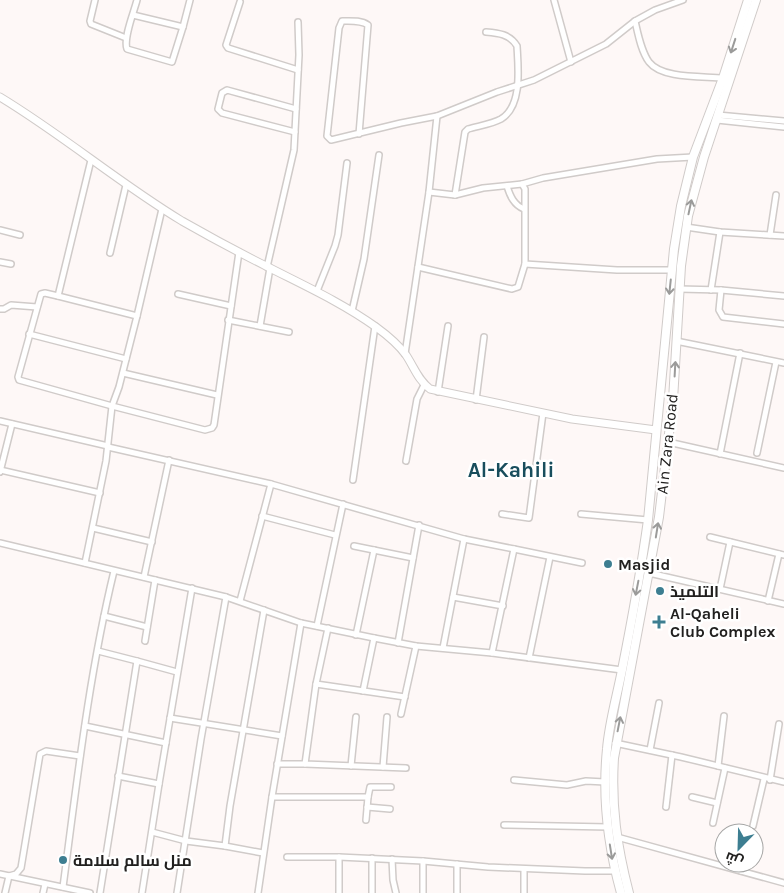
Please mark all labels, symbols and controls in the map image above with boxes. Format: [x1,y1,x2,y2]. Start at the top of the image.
one-way arrow [727,38,737,54]
one-way arrow [686,200,695,216]
one-way arrow [665,279,675,295]
one-way arrow [670,361,679,377]
street label: Ain Zara Road [652,393,682,495]
district label: Al-Kahili [468,458,554,482]
one-way arrow [652,522,662,538]
place label: Masjid [618,555,670,574]
marker: Masjid [602,558,614,570]
one-way arrow [632,579,641,595]
place label: التلميذ [670,582,719,601]
marker: التلميذ [654,585,666,597]
place label: Al-Qaheli Club Complex [670,604,775,641]
marker: Al-Qaheli Club Complex [652,615,666,629]
one-way arrow [615,716,624,732]
north arrow [714,823,764,873]
one-way arrow [606,844,616,860]
text: ش [722,848,746,871]
place label: منل سالم سلامة [73,851,192,872]
marker: منل سالم سلامة [57,854,69,866]

